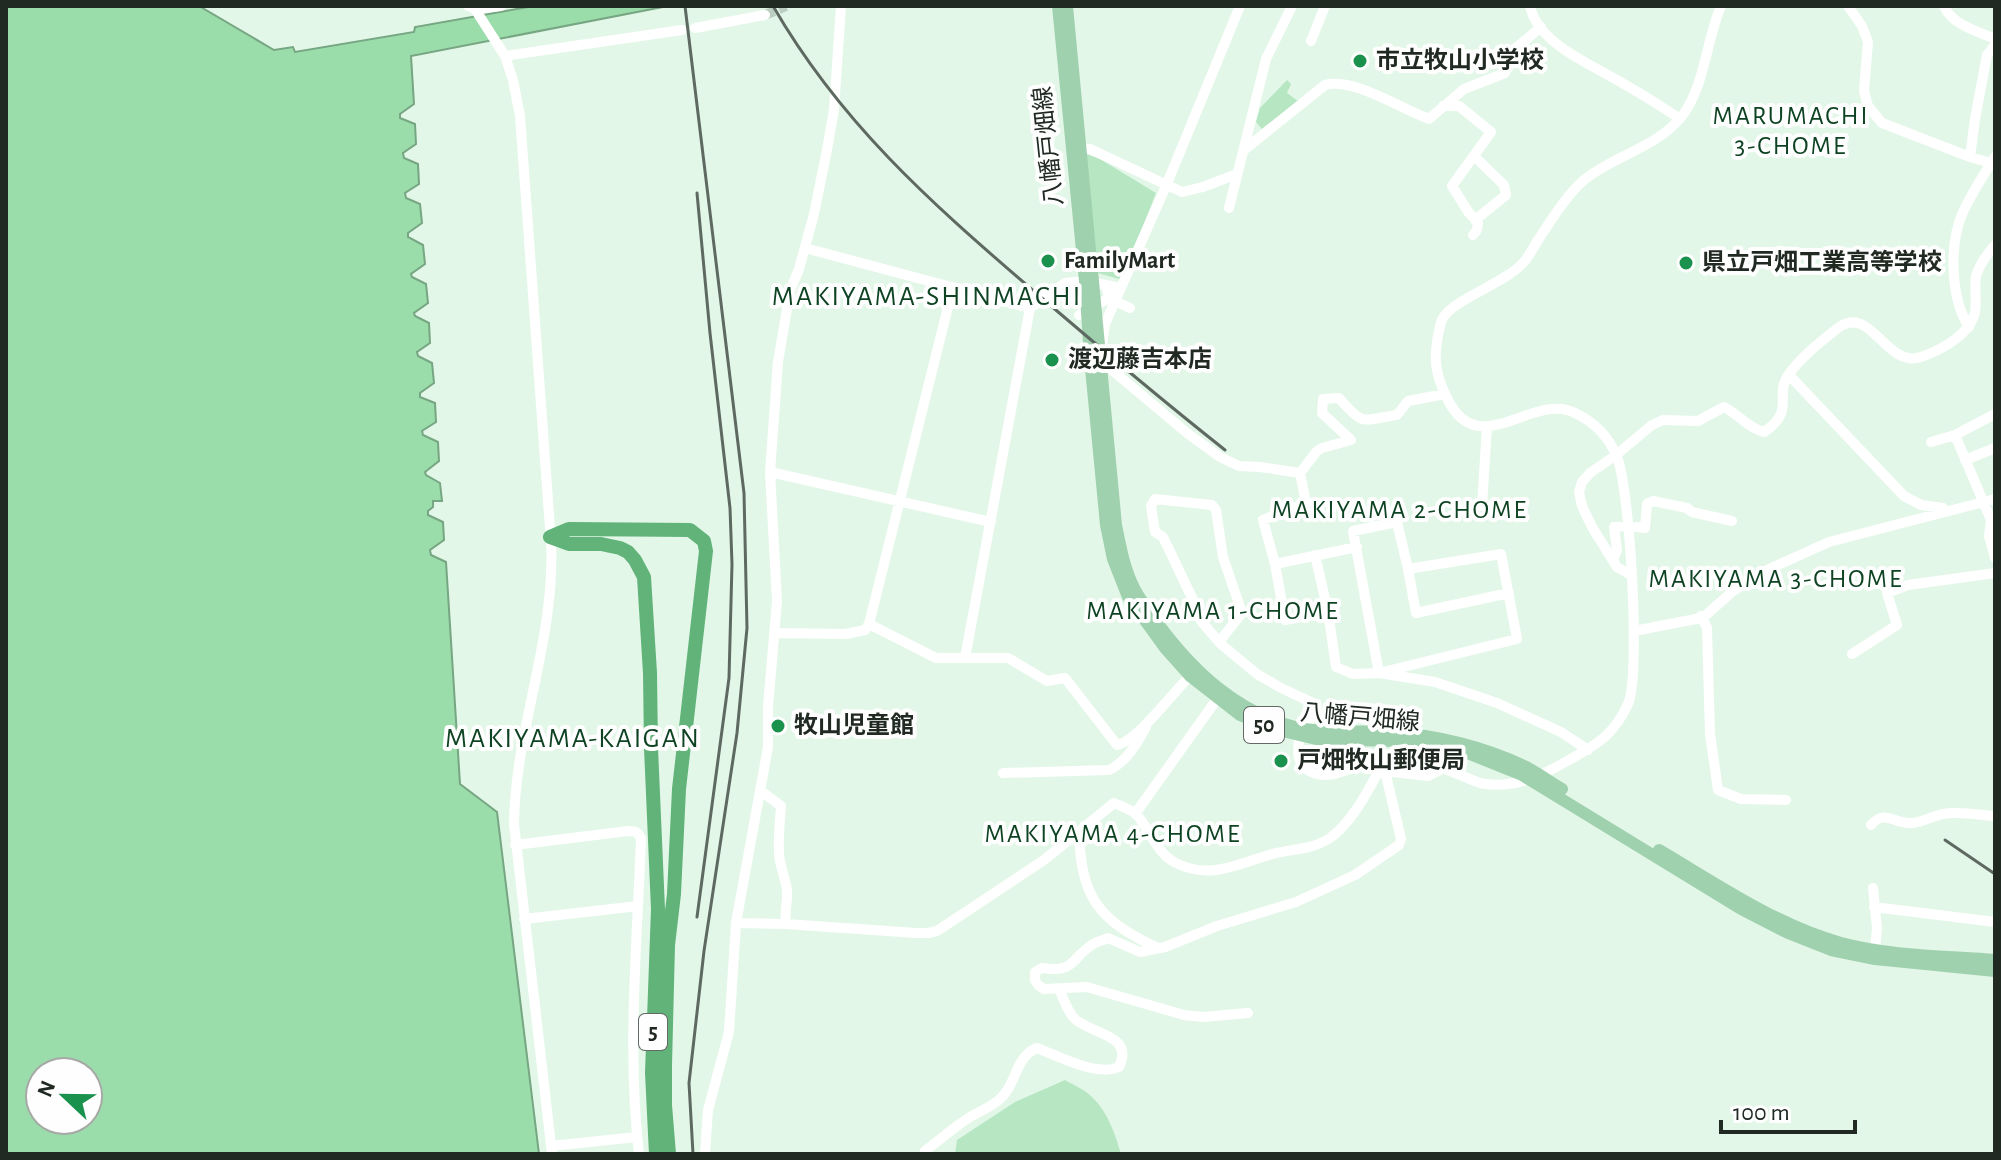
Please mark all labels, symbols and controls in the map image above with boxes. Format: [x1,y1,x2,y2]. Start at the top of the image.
place label: 市立牧山小学校 [1376,47,1544,73]
marker: 市立牧山小学校 [1351,52,1369,70]
street label: 八幡戸畑線 [1029,85,1067,207]
district label: MARUMACHI 3-CHOME [1712,103,1870,159]
place label: FamilyMart [1064,249,1175,273]
place label: 県立戸畑工業高等学校 [1702,249,1942,275]
marker: FamilyMart [1039,252,1057,270]
marker: 県立戸畑工業高等学校 [1677,254,1695,272]
district label: MAKIYAMA-SHINMACHI [772,283,1082,311]
place label: 渡辺藤吉本店 [1068,346,1212,372]
marker: 渡辺藤吉本店 [1043,351,1061,369]
district label: MAKIYAMA 2-CHOME [1272,497,1528,523]
district label: MAKIYAMA 3-CHOME [1648,566,1904,592]
district label: MAKIYAMA 1-CHOME [1086,598,1340,624]
street label: 八幡戸畑線 [1299,699,1421,735]
road number: 50 [1244,707,1284,743]
place label: 牧山児童館 [794,712,914,738]
marker: 牧山児童館 [769,717,787,735]
district label: MAKIYAMA-KAIGAN [445,725,701,753]
place label: 戸畑牧山郵便局 [1297,747,1465,773]
marker: 戸畑牧山郵便局 [1272,752,1290,770]
district label: MAKIYAMA 4-CHOME [985,821,1241,847]
road number: 5 [639,1014,667,1050]
north arrow [24,1056,104,1136]
text: N [33,1078,59,1100]
scale bar [1721,1084,1855,1134]
text: 100 m [1733,1101,1790,1125]

